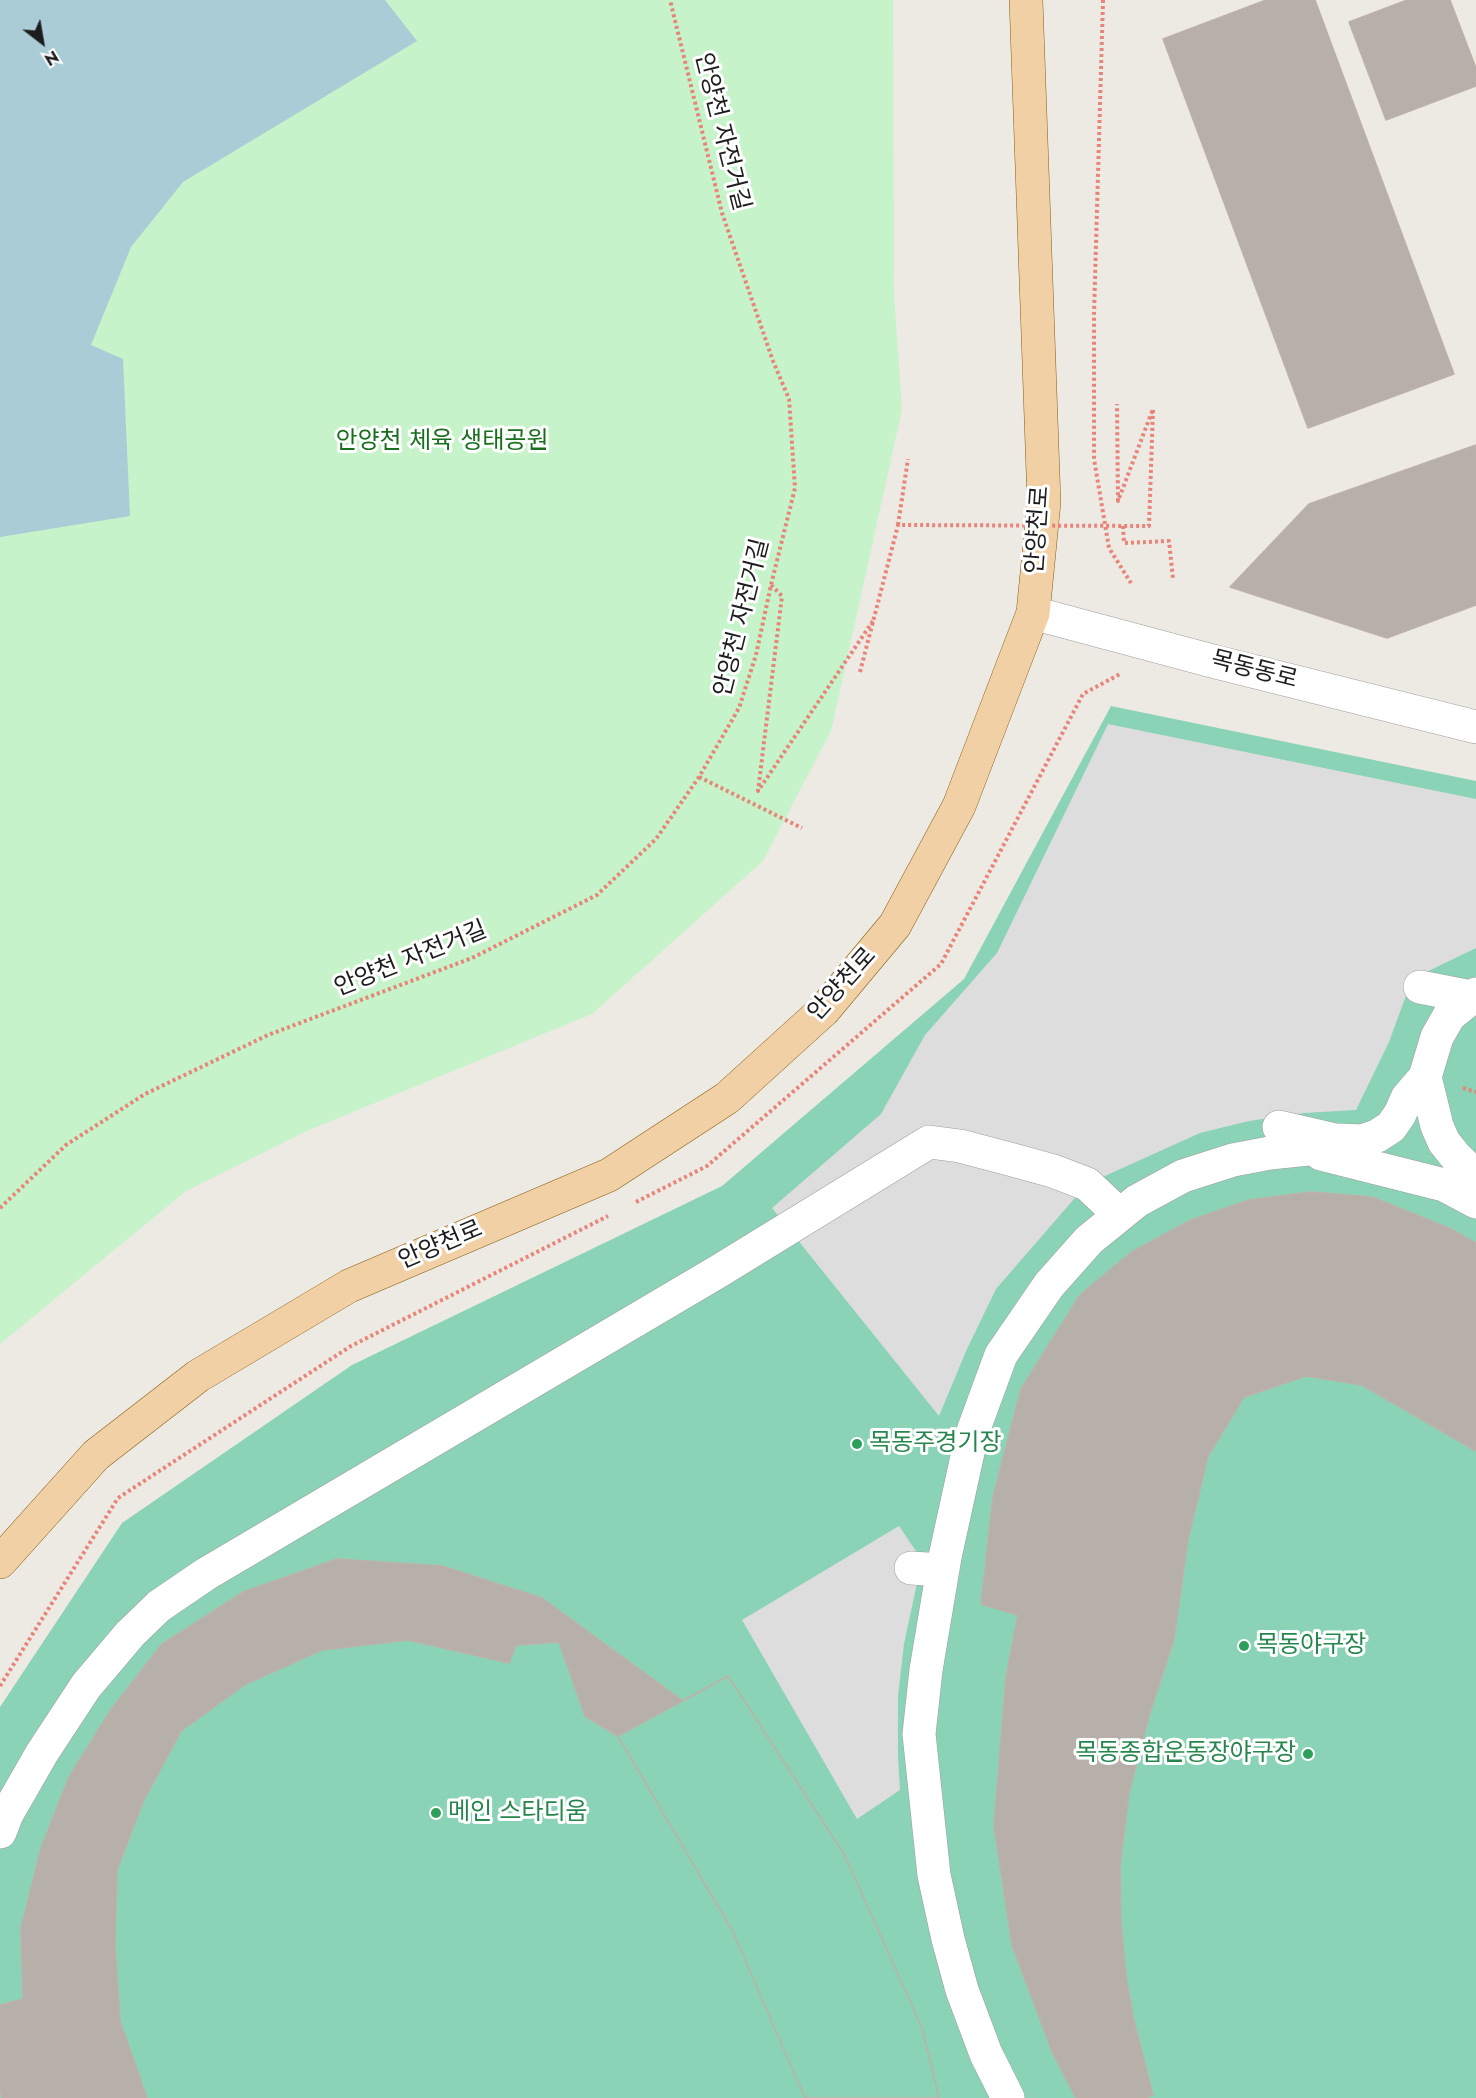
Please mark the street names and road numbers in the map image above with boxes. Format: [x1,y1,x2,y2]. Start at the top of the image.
street label: 안양천 자전거길 [687,50,755,214]
street label: 안양천로 [1022,485,1056,575]
street label: 안양천 자전거길 [709,536,777,700]
street label: 목동동로 [1208,646,1300,696]
street label: 안양천 자전거길 [331,916,491,1004]
street label: 안양천로 [803,943,883,1027]
street label: 안양천로 [395,1215,487,1277]

